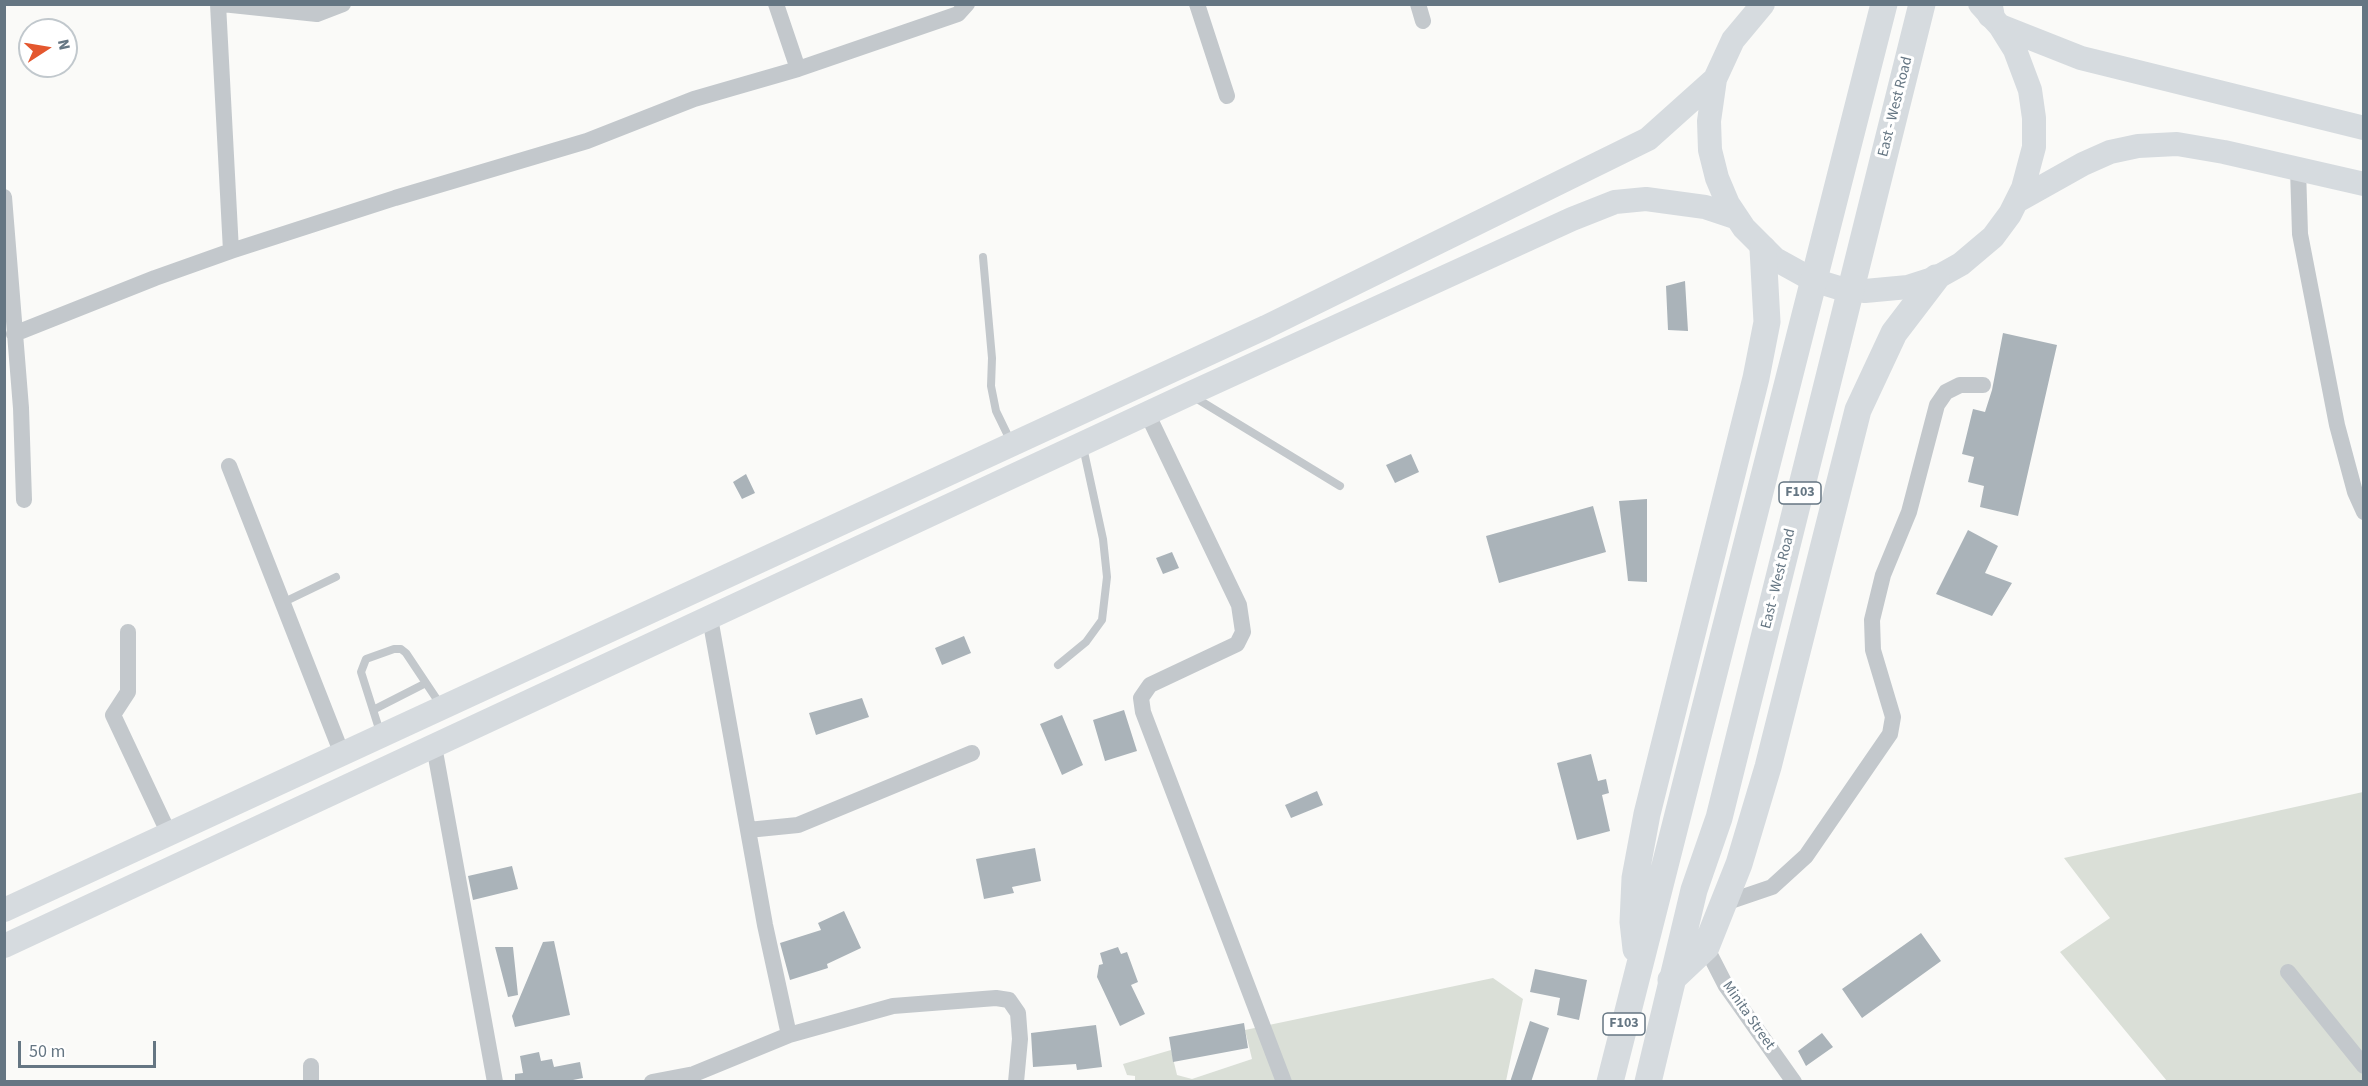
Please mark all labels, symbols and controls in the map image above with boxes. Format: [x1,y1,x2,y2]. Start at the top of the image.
north arrow [18,18,78,78]
text: N [52,37,76,52]
street label: East - West Road [1875,55,1917,159]
road number: F103 [1779,482,1821,504]
street label: East - West Road [1758,527,1800,631]
street label: Minita Street [1718,978,1778,1054]
road number: F103 [1603,1013,1645,1035]
scale bar [21,1029,159,1067]
text: 50 m [29,1039,65,1064]

